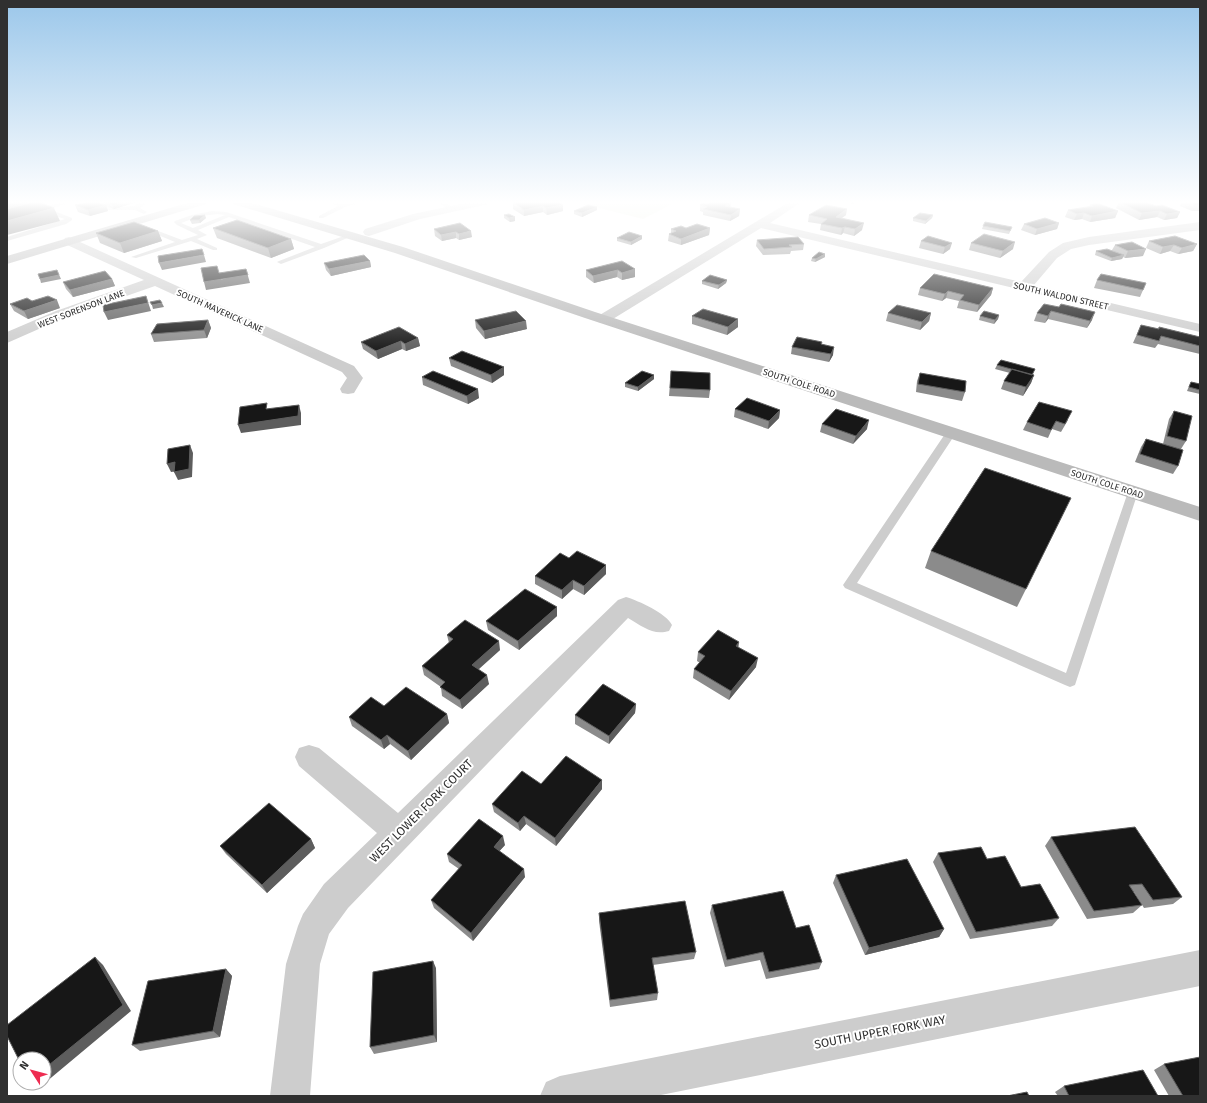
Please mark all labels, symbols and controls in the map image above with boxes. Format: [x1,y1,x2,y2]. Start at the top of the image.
street label: SOUTH WALDON STREET [1013,280,1110,312]
street label: SOUTH MAVERICK LANE [175,287,265,335]
street label: WEST SORENSON LANE [36,288,126,330]
street label: SOUTH COLE ROAD [762,367,837,399]
street label: SOUTH COLE ROAD [1070,468,1145,500]
street label: WEST LOWER FORK COURT [367,756,476,865]
street label: SOUTH UPPER FORK WAY [813,1012,947,1052]
north arrow [12,1051,52,1091]
text: N [17,1059,32,1072]

